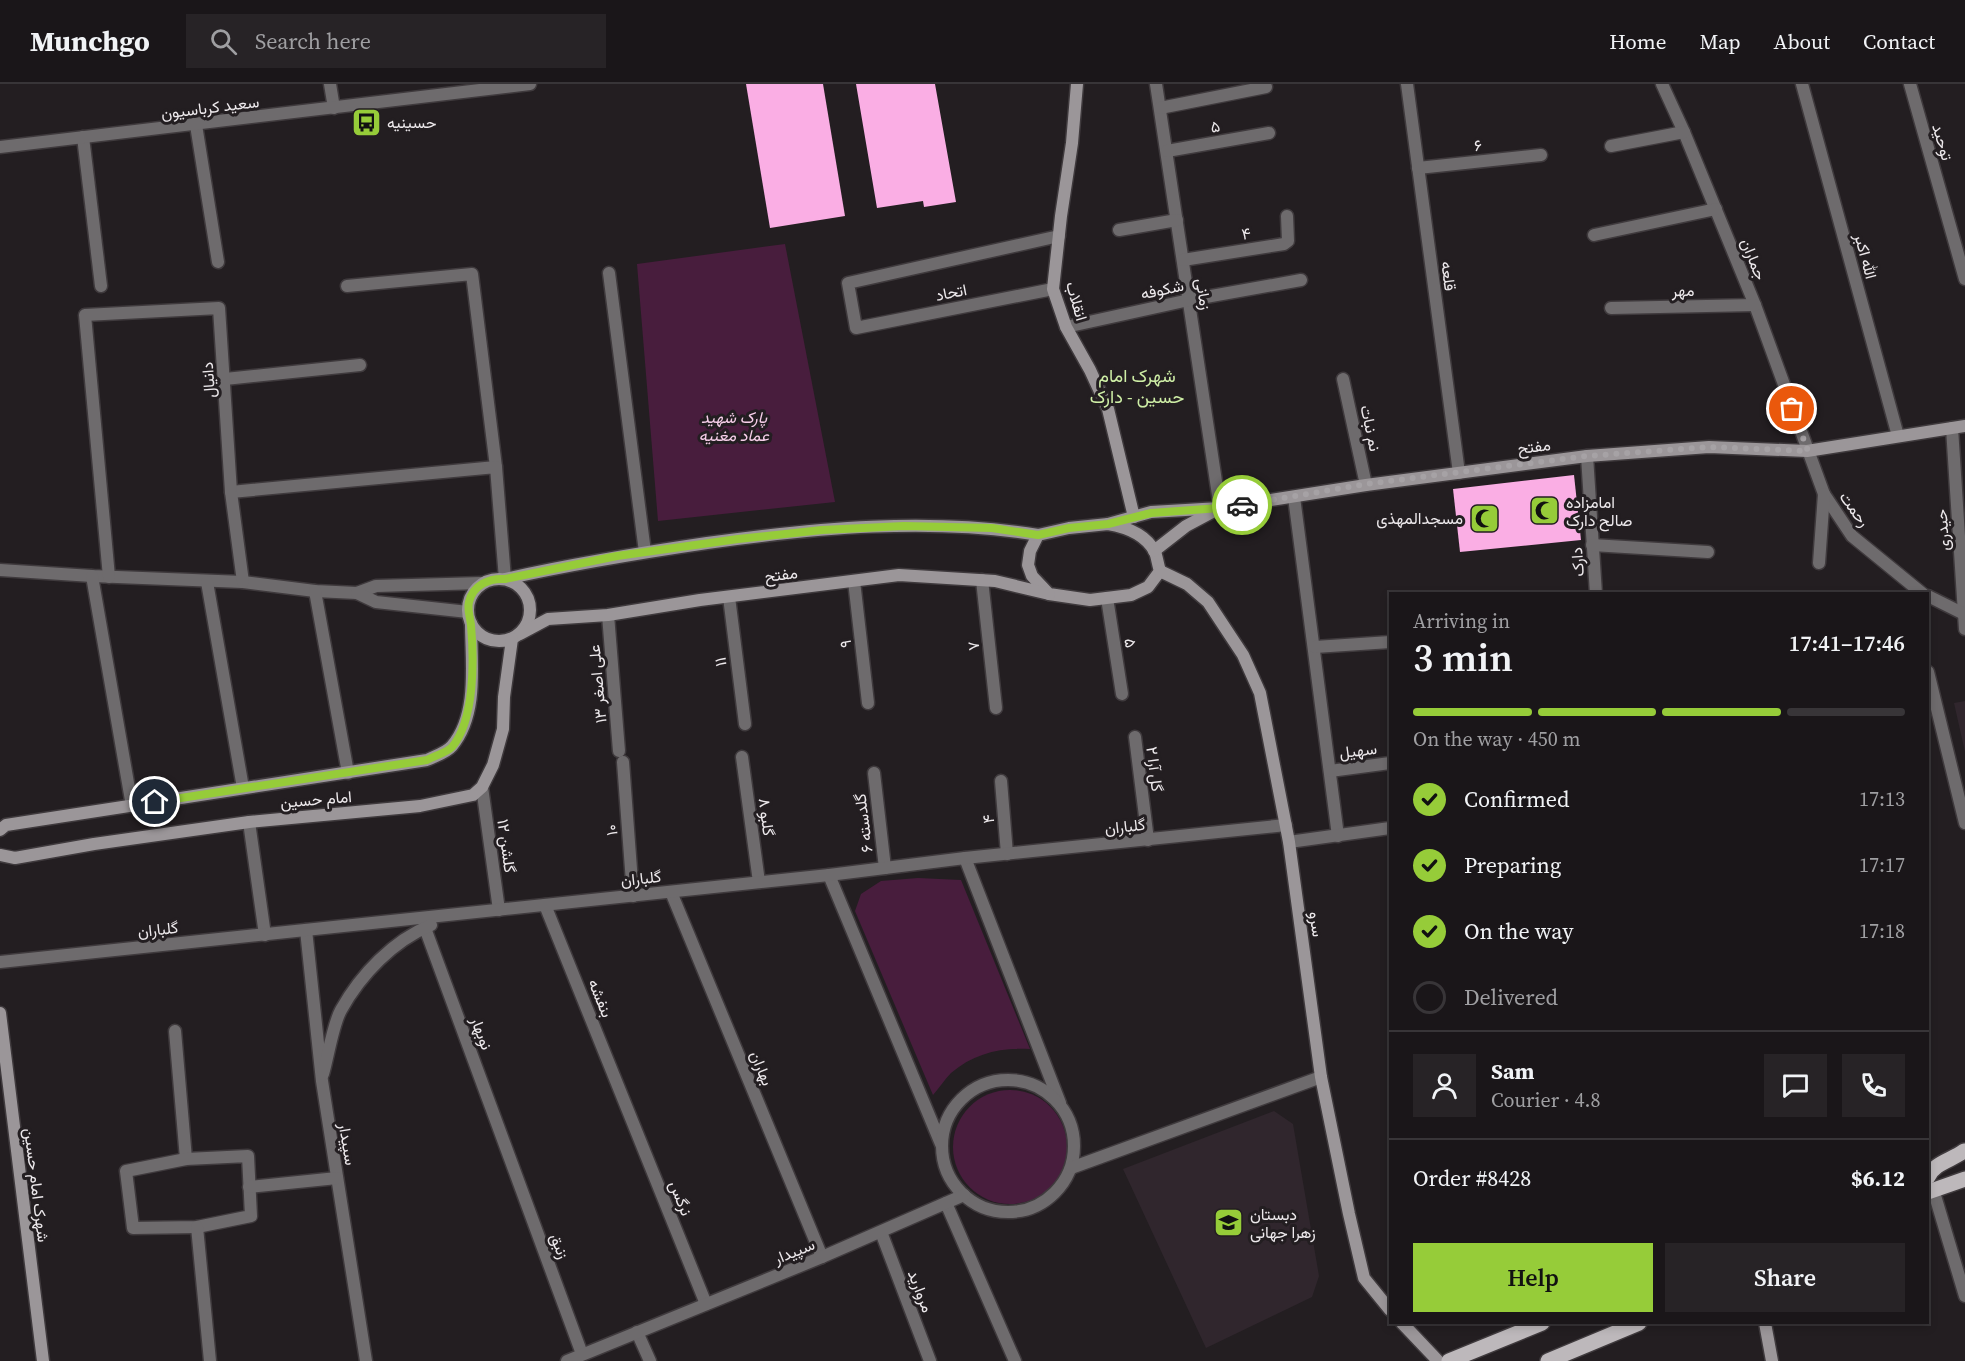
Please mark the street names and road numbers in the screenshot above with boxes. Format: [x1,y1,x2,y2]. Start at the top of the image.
street label: سعید کرباسیون [160,90,260,124]
street label: ۵ [1208,114,1222,138]
street label: توحید [1927,121,1959,163]
street label: ۶ [1473,134,1483,156]
street label: ۴ [1240,221,1252,245]
street label: الله اکبر [1849,230,1883,281]
street label: جماران [1736,235,1772,283]
street label: قلعه [1436,260,1462,292]
street label: شکوفه [1138,274,1186,304]
street label: زمانی [1191,277,1217,311]
street label: اتحاد [934,278,968,306]
street label: انقلاب [1061,279,1093,323]
street label: مهر [1670,279,1695,301]
street label: دانیال [196,361,220,399]
street label: نم نبات [1355,403,1387,453]
street label: مفتح [1516,433,1552,460]
street label: رحمت [1835,487,1875,531]
street label: حیدری [1930,508,1954,552]
street label: دارک [1565,547,1589,577]
street label: مفتح [763,561,799,588]
street label: ۵ [1119,637,1143,649]
street label: ۹ [834,639,856,649]
street label: ۷ [962,640,984,652]
street label: علی اصغر ۱۳ [583,644,611,724]
street label: ۱۱ [709,656,731,668]
street label: سهیل [1338,737,1378,763]
street label: گل آرا ۲ [1141,745,1169,793]
street label: امام حسین [279,785,353,813]
street label: گلدسته ۶ [848,792,878,854]
street label: گلبو ۸ [754,797,780,837]
street label: ۴ [977,813,999,825]
street label: گلباران [1104,813,1146,839]
street label: گلشن ۱۲ [492,818,522,874]
street label: ۱۰ [600,823,622,837]
street label: گلباران [620,865,662,891]
street label: سرو [1304,910,1330,938]
street label: گلباران [137,916,179,942]
street label: بنفشه [583,975,619,1021]
street label: نوبهار [465,1012,498,1053]
street label: بهاران [745,1047,779,1089]
street label: سپیدار [333,1120,362,1167]
street label: شهرک امام حسین [19,1127,55,1243]
street label: نرگس [664,1177,698,1219]
street label: زنبق [545,1230,575,1262]
street label: سپیدار [769,1233,818,1270]
street label: مروارید [903,1266,939,1316]

